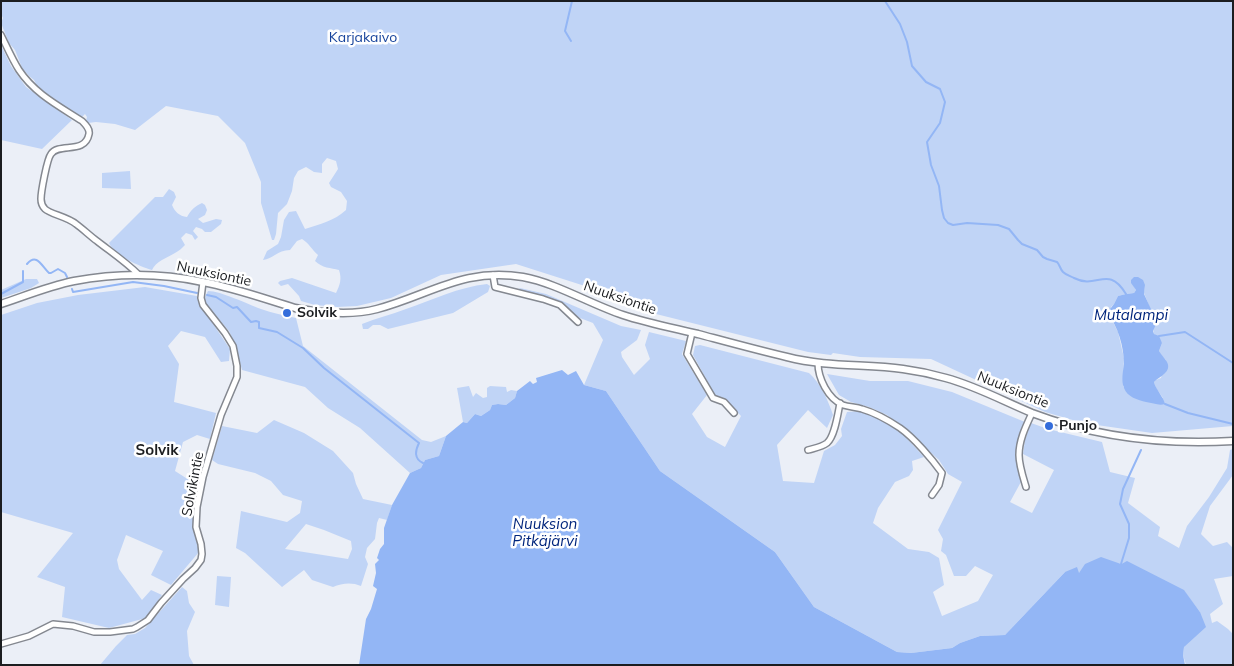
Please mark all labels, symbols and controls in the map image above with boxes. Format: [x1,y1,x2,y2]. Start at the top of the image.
park label: Karjakaivo [329,30,397,46]
street label: Nuuksiontie [175,258,253,290]
street label: Nuuksiontie [581,278,659,318]
place label: Solvik [297,305,337,321]
water label: Mutalampi [1094,306,1168,324]
marker: Solvik [281,307,293,319]
street label: Nuuksiontie [975,368,1051,412]
place label: Punjo [1059,418,1097,434]
marker: Punjo [1043,420,1055,432]
district label: Solvik [136,441,178,459]
street label: Solvikintie [179,450,207,518]
water label: Nuuksion Pitkäjärvi [512,515,578,550]

